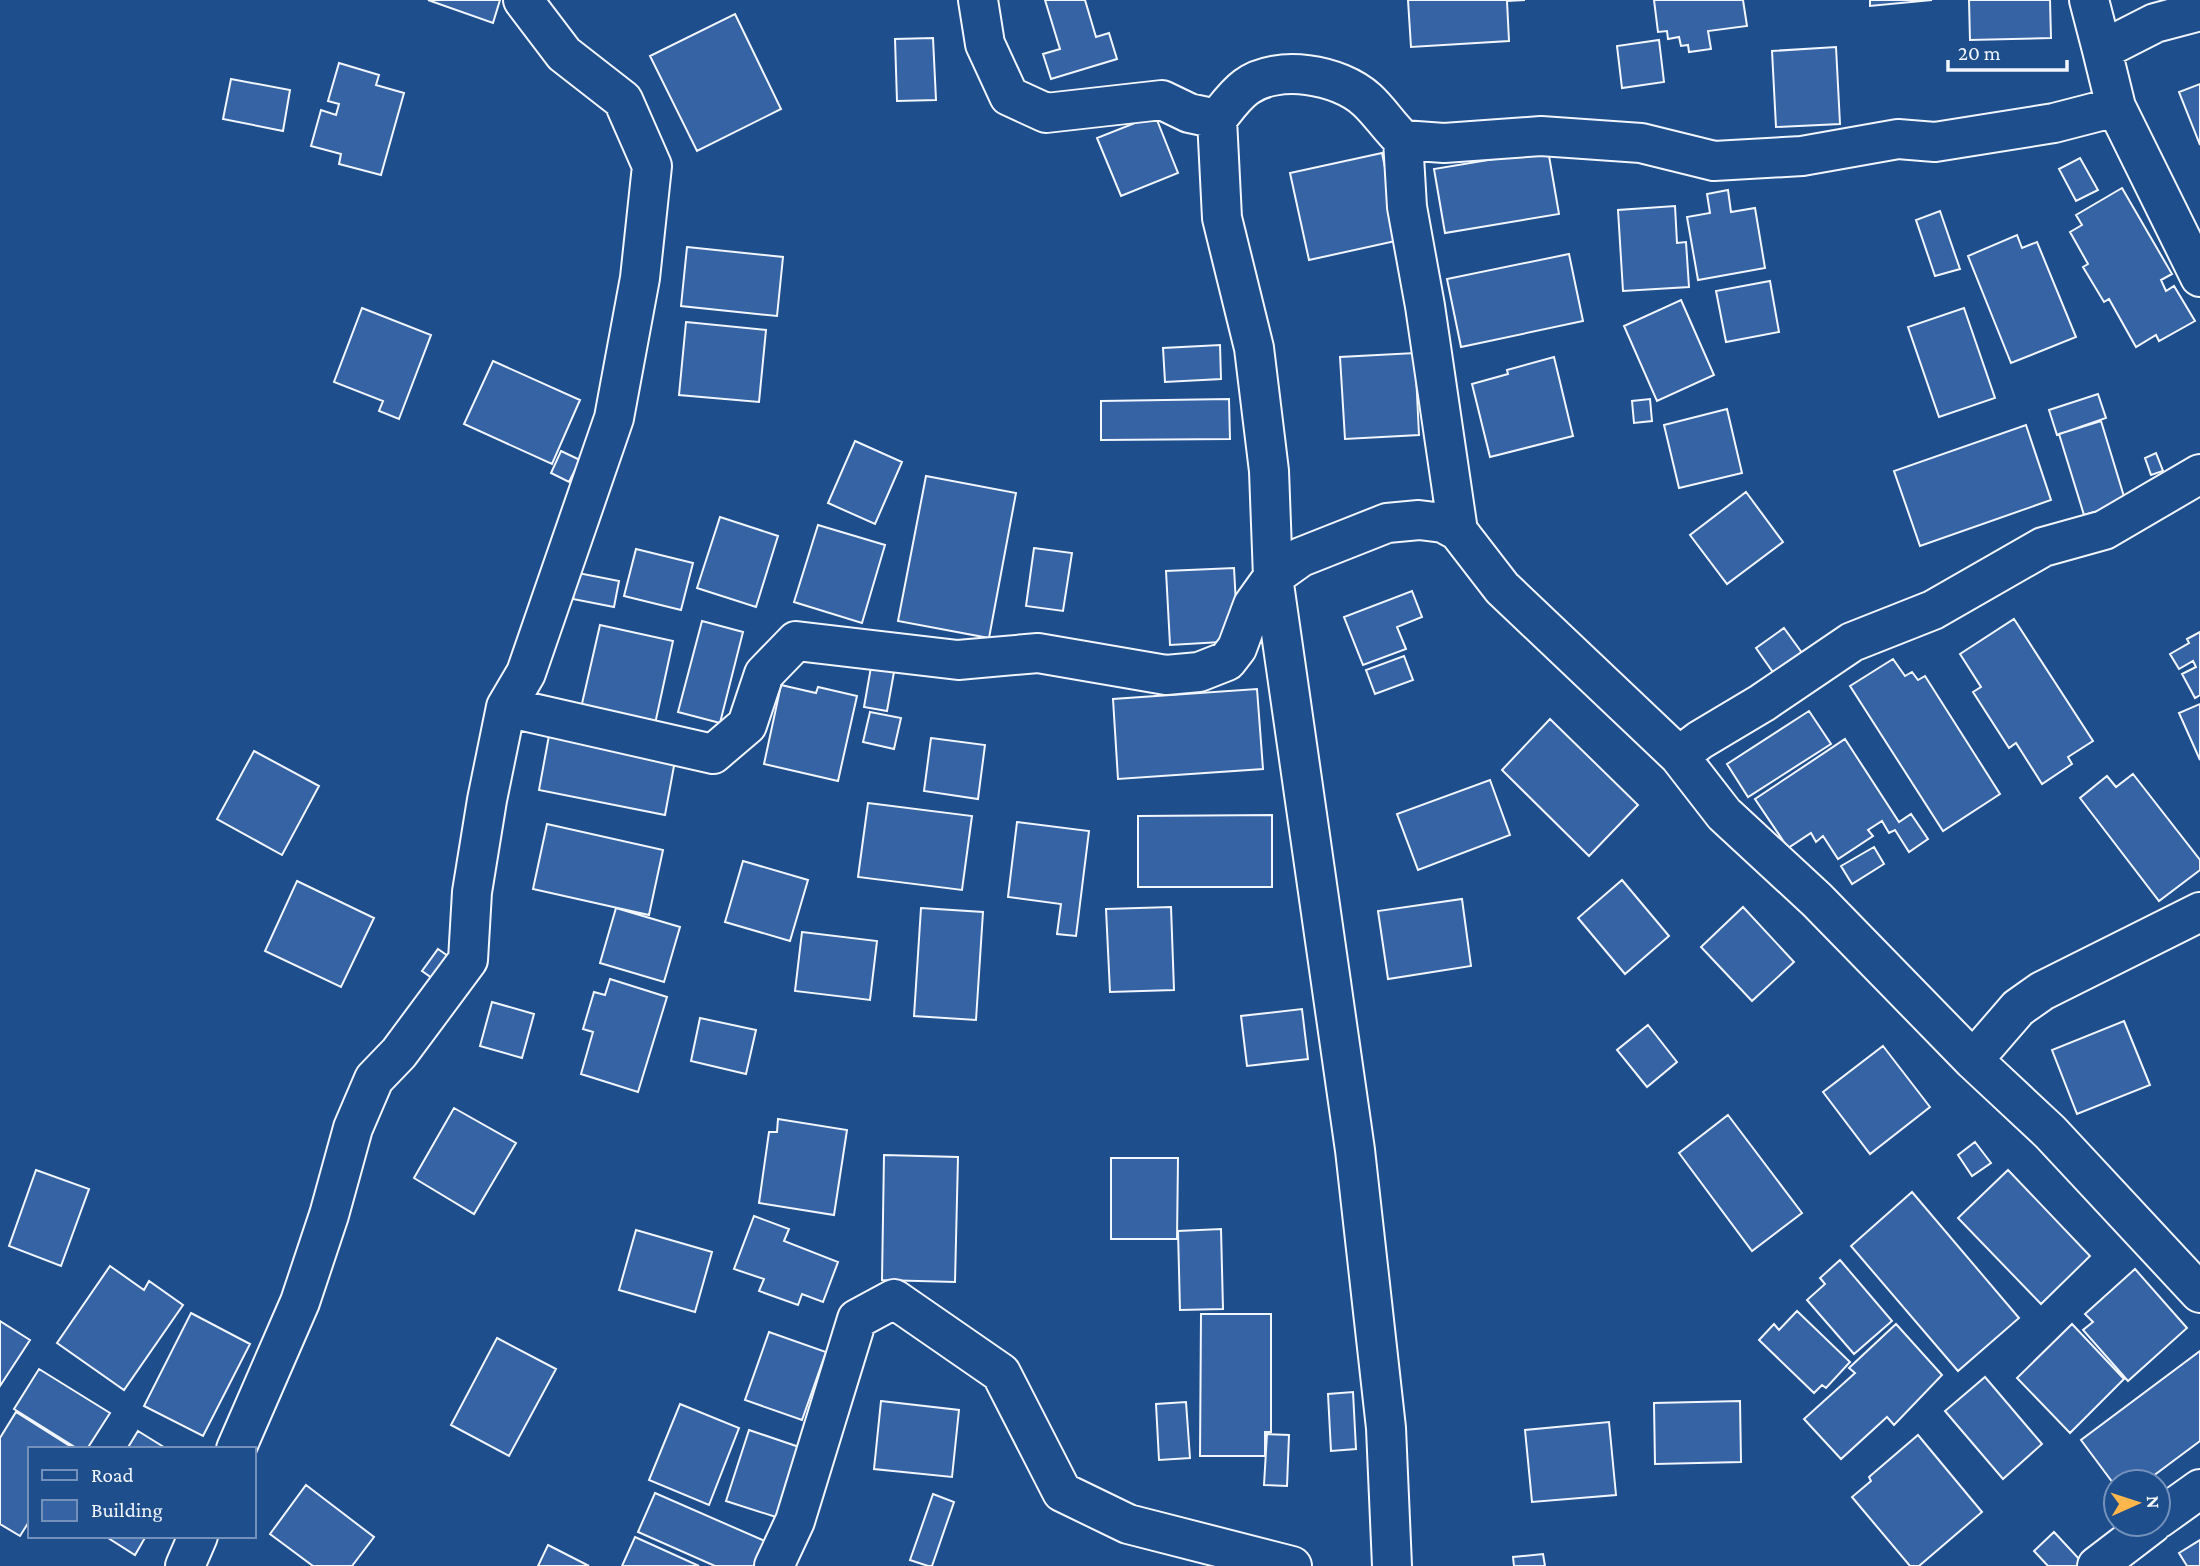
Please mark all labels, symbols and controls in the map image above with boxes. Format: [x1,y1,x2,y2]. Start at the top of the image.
scale bar [1948,28,2067,72]
text: 20 m [1958,41,2001,65]
legend [28,1447,256,1538]
text: Road [91,1463,134,1487]
north arrow [2102,1468,2172,1538]
text: N [2143,1495,2164,1509]
text: Building [91,1498,163,1522]

